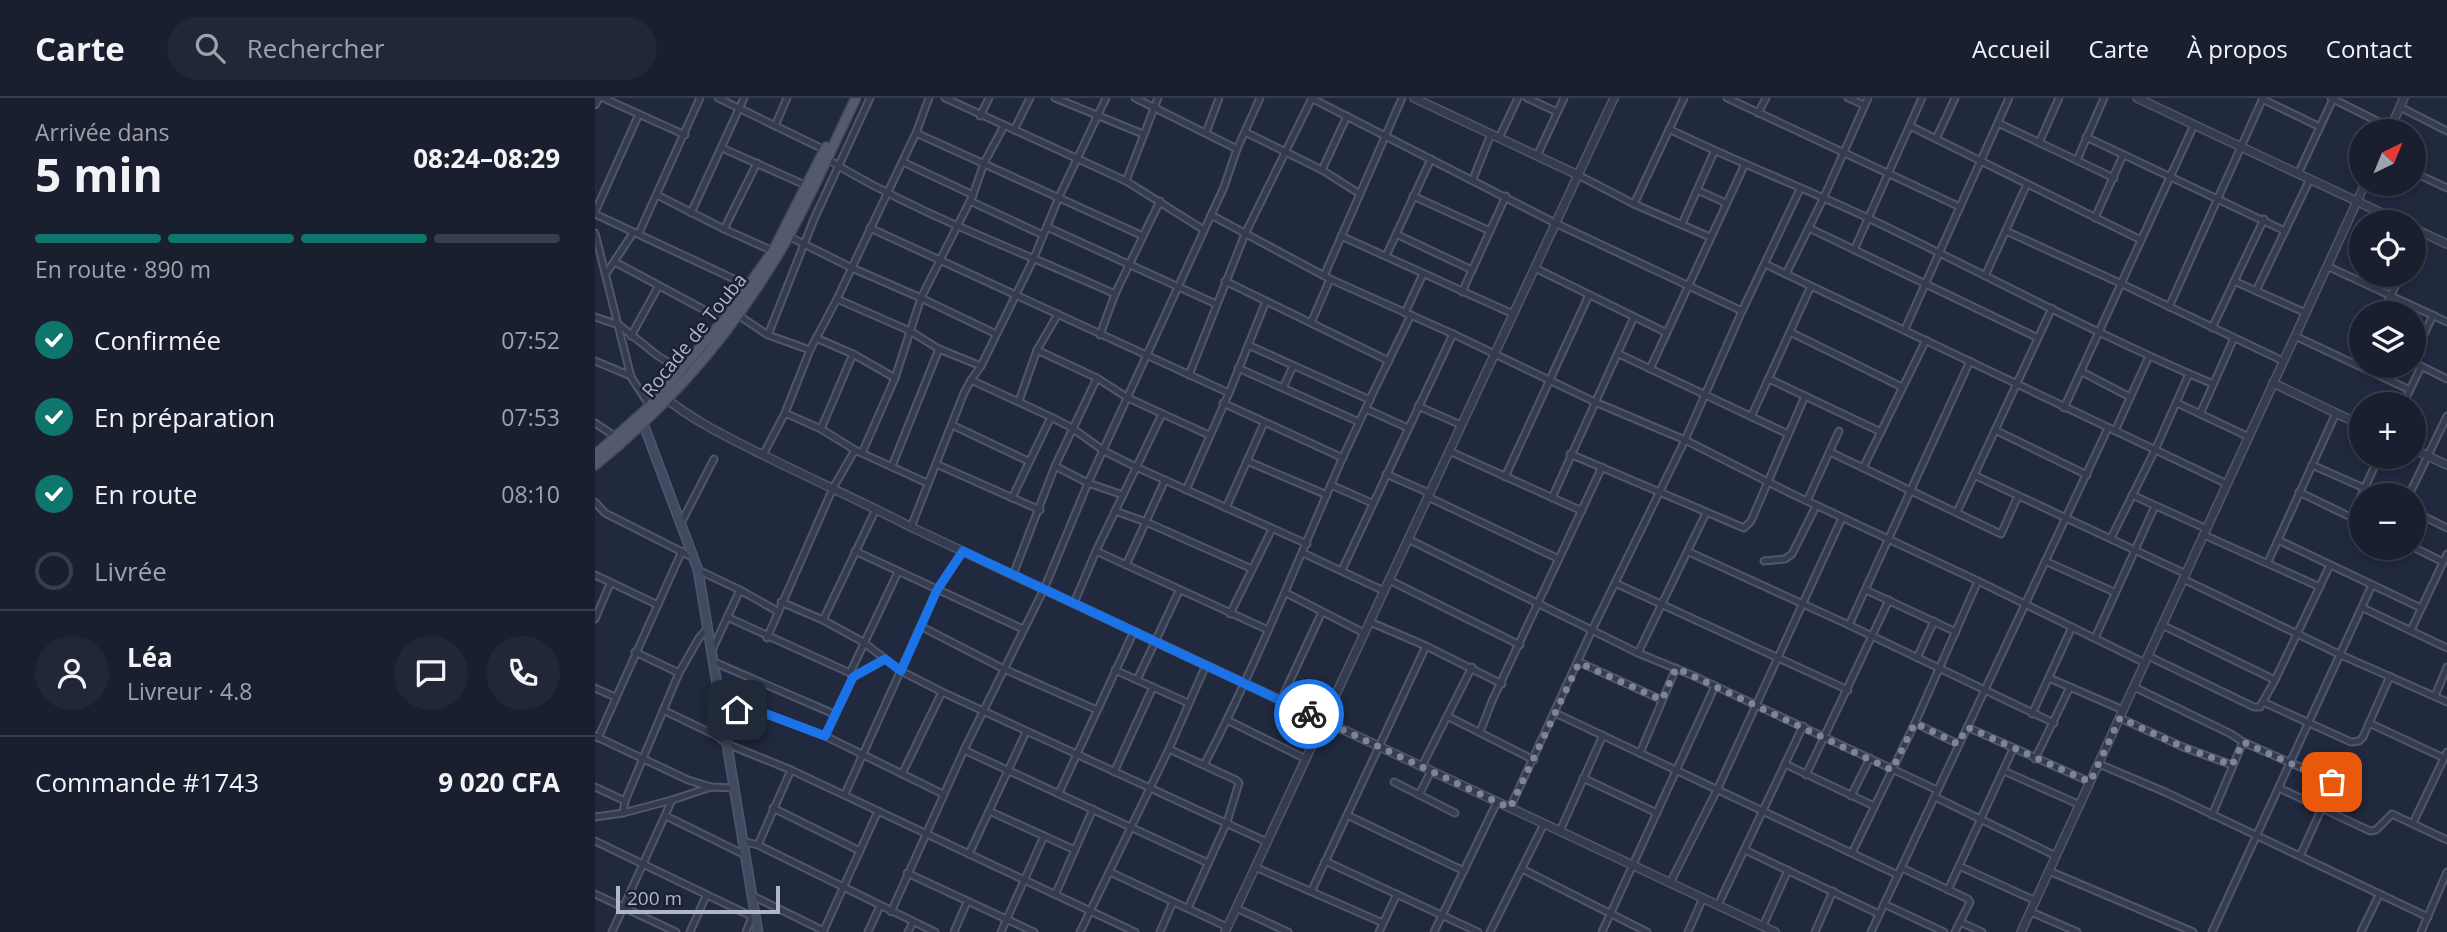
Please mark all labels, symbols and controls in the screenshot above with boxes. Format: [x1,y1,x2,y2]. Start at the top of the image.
search box [167,17,657,80]
text: Carte [35,26,125,71]
icon: search [191,29,229,67]
text: Rechercher [247,30,385,66]
text: Accueil [1972,32,2051,65]
text: Carte [2089,32,2149,65]
text: À propos [2187,32,2288,65]
text: Contact [2326,32,2412,65]
text: Arrivée dans [35,116,169,148]
north arrow [2349,119,2425,196]
map controls [2349,119,2426,560]
text: 08:24–08:29 [413,140,560,176]
text: 5 min [35,143,163,205]
button: locate [2349,210,2426,287]
text: En route · 890 m [35,253,211,285]
street label: Rocade de Touba [636,267,752,403]
button: layers [2349,301,2426,378]
icon: check [35,321,73,359]
text: Confirmée [94,322,221,358]
text: 07:52 [501,324,560,356]
button: + [2349,392,2426,469]
icon: check [35,398,73,436]
text: En préparation [94,399,275,435]
text: 07:53 [501,401,560,433]
icon: check [35,475,73,513]
text: En route [94,476,197,512]
text: 08:10 [501,478,560,510]
button: − [2349,483,2426,560]
text: Livrée [94,553,167,589]
button: person [35,636,109,710]
button: chat [394,636,468,710]
button: phone [486,636,560,710]
text: Léa [127,639,173,675]
text: Livreur · 4.8 [127,675,252,707]
courier [1274,679,1344,749]
pin [707,680,767,740]
icon: home [718,691,756,729]
icon: bike [1290,695,1328,733]
pin [2302,752,2362,812]
icon: bag [2313,763,2351,801]
text: Commande #1743 [35,764,259,800]
text: 9 020 CFA [438,764,560,800]
scale bar [616,883,781,915]
text: 200 m [627,885,682,911]

